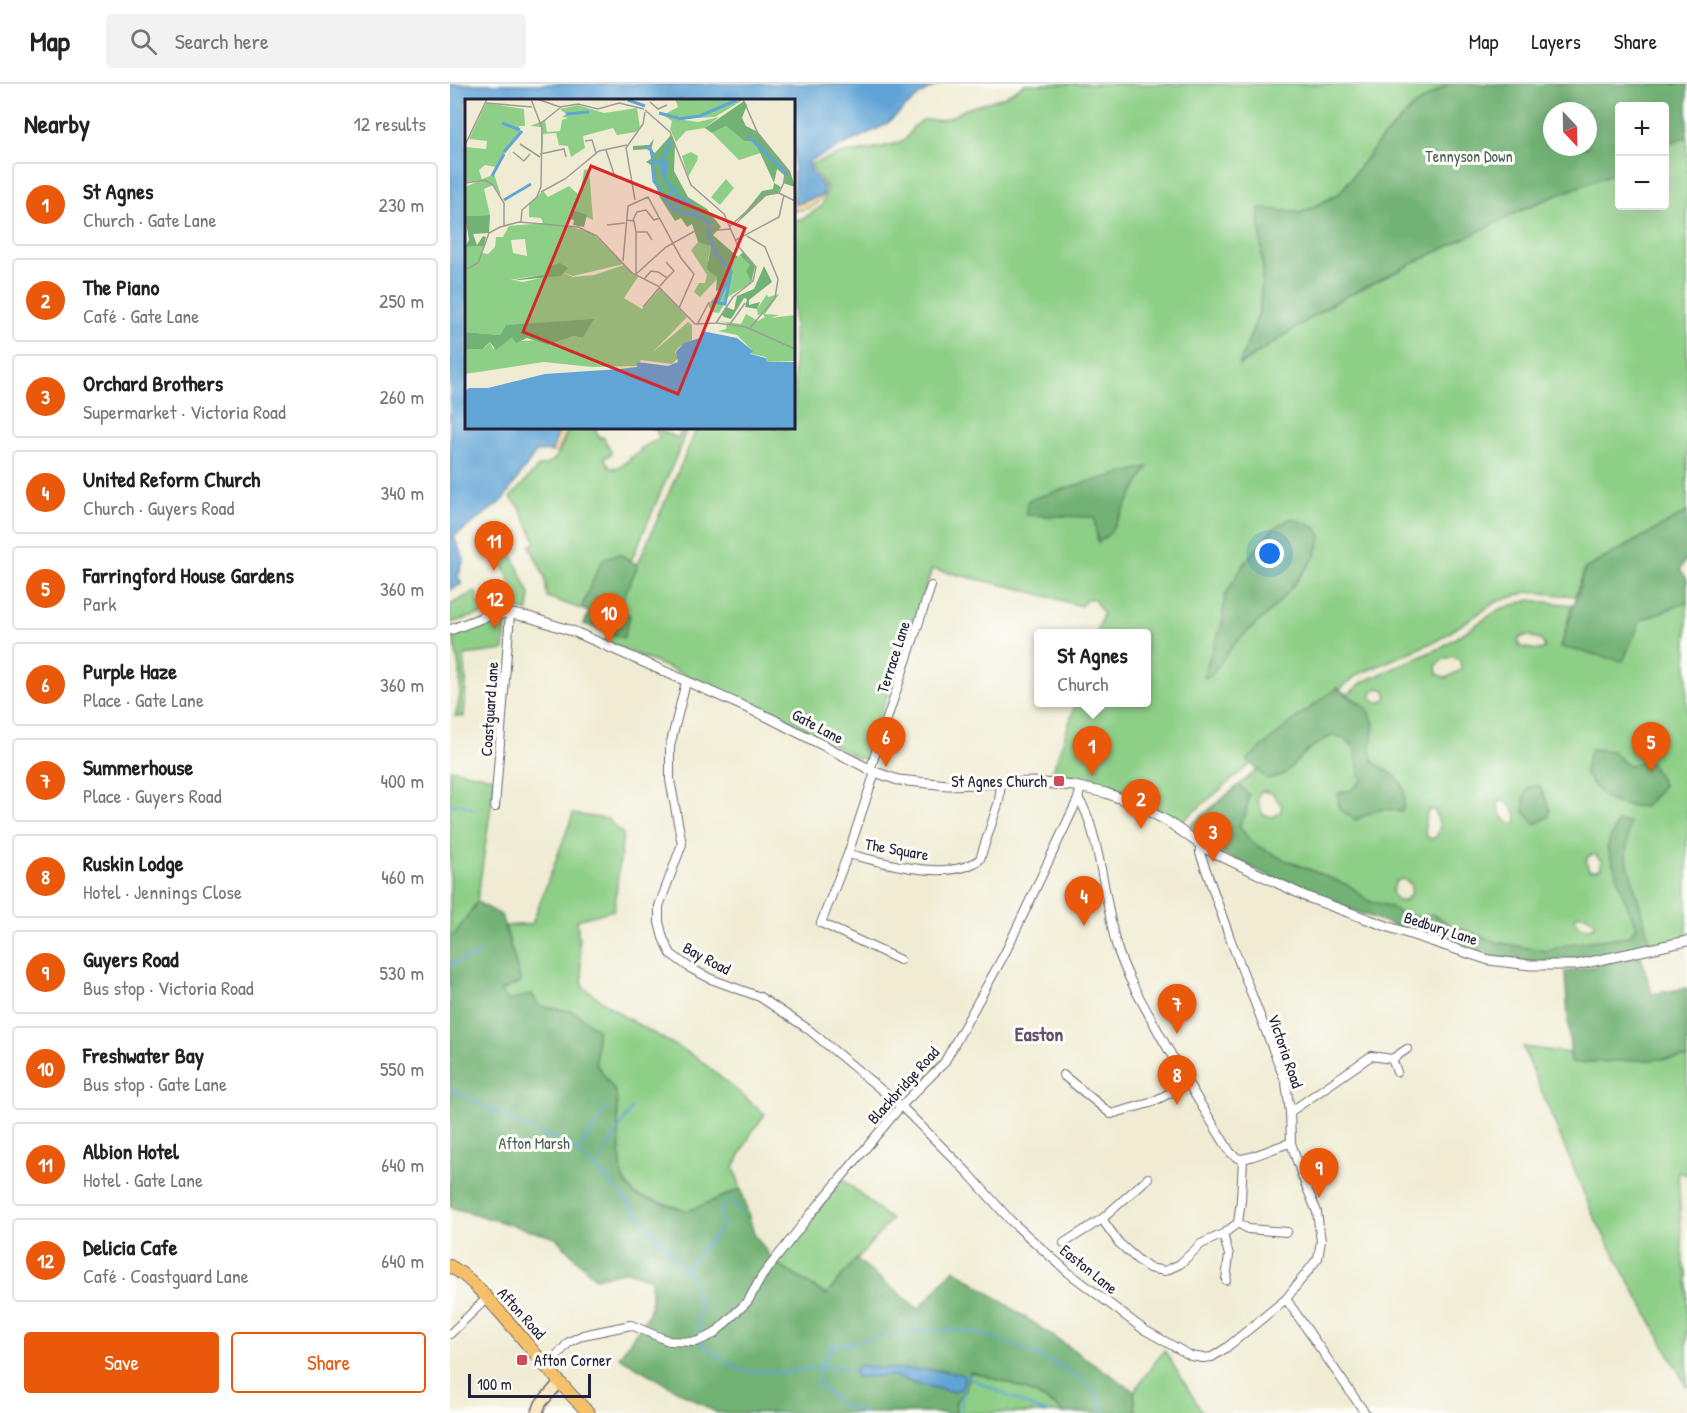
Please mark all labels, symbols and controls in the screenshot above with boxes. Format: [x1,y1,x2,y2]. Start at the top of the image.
search box [106,14,526,68]
text: Map [30,22,70,60]
icon: search [127,25,160,58]
text: Search here [175,26,269,56]
text: Map [1469,27,1498,56]
text: Layers [1531,27,1581,56]
text: Share [1614,27,1657,56]
inset map [465,99,795,429]
north arrow [1543,102,1597,156]
map controls [1615,102,1669,210]
button: + [1615,102,1669,156]
text: Nearby [24,106,90,141]
text: 12 results [354,110,426,137]
park label: Tennyson Down [1425,145,1513,167]
button: − [1615,156,1669,210]
text: St Agnes [83,176,153,206]
text: 1 [42,191,49,218]
text: 230 m [379,191,424,218]
text: Church · Gate Lane [83,206,217,233]
text: The Piano [83,272,159,302]
text: 2 [41,287,50,314]
text: 250 m [379,287,424,314]
text: Café · Gate Lane [83,302,199,329]
text: Orchard Brothers [83,368,223,398]
text: 3 [41,383,50,410]
text: 260 m [380,383,424,410]
text: Supermarket · Victoria Road [83,398,286,425]
text: United Reform Church [83,464,260,494]
text: 4 [42,479,49,506]
text: 340 m [380,479,424,506]
text: Church · Guyers Road [83,494,234,521]
pin: 11 [474,522,513,571]
your location [1255,539,1284,568]
text: Farringford House Gardens [83,560,294,590]
text: 5 [41,575,50,602]
text: 360 m [380,575,424,602]
pin: 12 [476,580,514,629]
text: Park [83,590,116,617]
pin: 10 [590,594,628,643]
street label: Terrace Lane [871,618,915,696]
popup [1034,629,1151,707]
text: St Agnes [1057,640,1128,670]
text: Purple Haze [83,656,177,686]
street label: Coastguard Lane [475,660,503,757]
text: Church [1057,670,1109,697]
text: 6 [42,671,49,698]
text: 360 m [380,671,424,698]
text: Place · Gate Lane [83,686,204,713]
street label: Gate Lane [788,703,848,749]
pin: 6 [866,718,906,767]
pin: 5 [1632,722,1670,772]
pin: 1 [1072,726,1112,776]
text: Summerhouse [83,752,193,782]
text: 7 [41,767,50,794]
text: 400 m [380,767,424,794]
place label: St Agnes Church [951,770,1047,792]
marker: St Agnes Church [1052,774,1066,788]
pin: 2 [1122,780,1160,829]
text: Place · Guyers Road [83,782,222,809]
pin: 3 [1194,812,1233,862]
street label: The Square [863,833,931,866]
text: Ruskin Lodge [83,848,184,878]
text: 8 [41,863,50,890]
text: 460 m [381,863,424,890]
pin: 4 [1064,876,1104,926]
text: Hotel · Jennings Close [83,878,242,905]
street label: Bedbury Lane [1401,906,1481,950]
street label: Bay Road [679,936,735,980]
text: Guyers Road [83,944,178,974]
text: 9 [42,959,49,986]
text: 530 m [379,959,424,986]
text: Bus stop · Victoria Road [83,974,254,1001]
pin: 7 [1158,984,1196,1034]
street label: Victoria Road [1263,1011,1309,1091]
district label: Easton [1015,1020,1063,1047]
text: Freshwater Bay [83,1040,204,1070]
street label: Blackbridge Road [862,1041,944,1129]
text: 10 [37,1055,54,1082]
text: 550 m [380,1055,424,1082]
pin: 8 [1158,1056,1196,1105]
text: Bus stop · Gate Lane [83,1070,227,1097]
park label: Afton Marsh [498,1132,570,1154]
text: Albion Hotel [83,1136,179,1166]
pin: 9 [1300,1148,1338,1198]
text: 11 [38,1151,53,1178]
text: 640 m [381,1151,424,1178]
text: Hotel · Gate Lane [83,1166,203,1193]
text: Delicia Cafe [83,1232,177,1262]
street label: Easton Lane [1056,1239,1123,1299]
text: 12 [37,1247,54,1274]
text: 640 m [381,1247,424,1274]
text: Café · Coastguard Lane [83,1262,249,1289]
street label: Afton Road [493,1282,551,1344]
button: Save [24,1332,219,1393]
button: Share [231,1332,426,1393]
place label: Afton Corner [534,1349,612,1371]
marker: Afton Corner [515,1353,529,1367]
scale bar [468,1371,591,1398]
text: 100 m [477,1373,512,1395]

